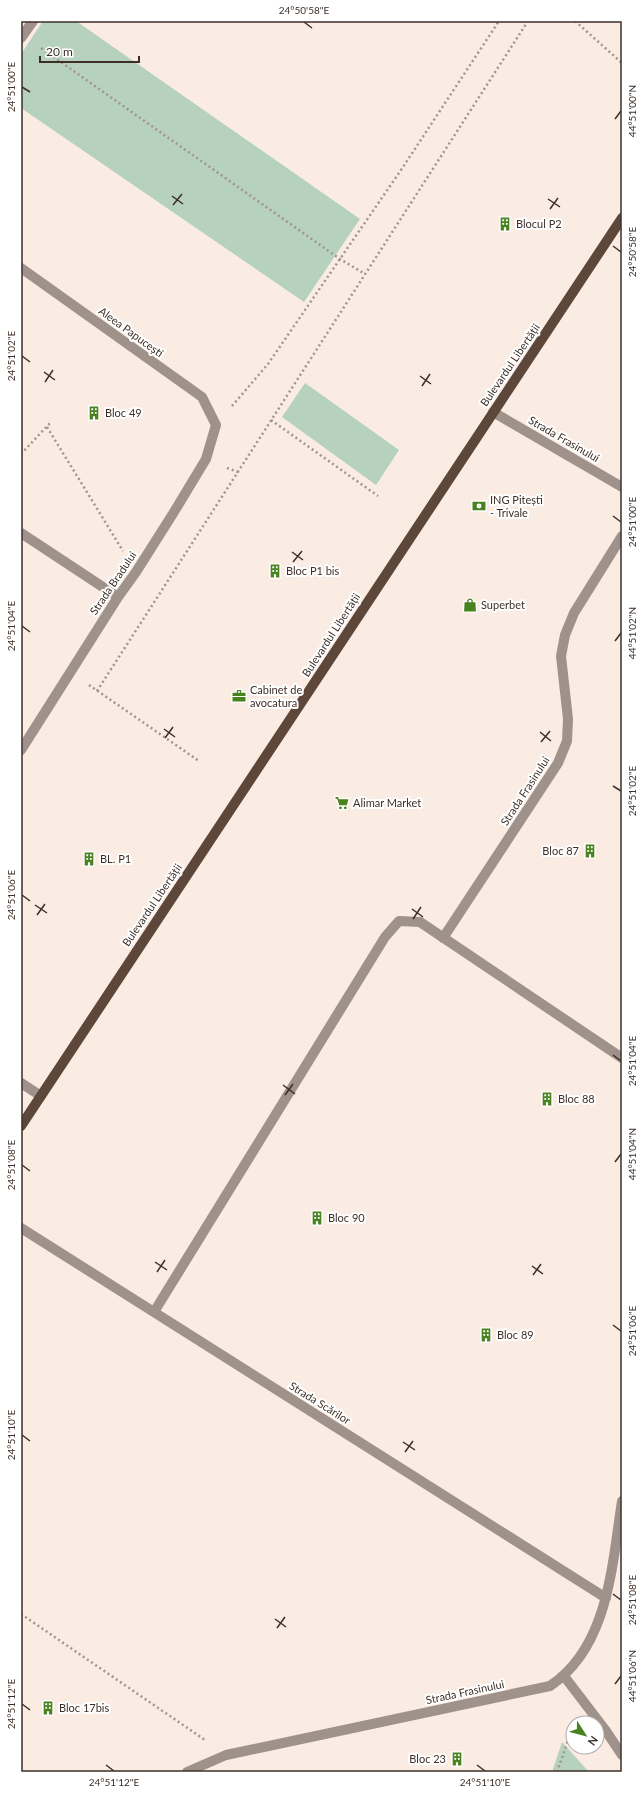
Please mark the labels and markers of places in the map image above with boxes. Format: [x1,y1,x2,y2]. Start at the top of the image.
building icon: Blocul P2 [497,216,513,232]
place label: Blocul P2 [516,217,562,230]
building icon: Bloc 49 [86,405,102,421]
place label: Bloc 49 [105,406,142,419]
place label: ING Pitești - Trivale [490,493,543,519]
bank icon: ING Pitești - Trivale [471,498,487,514]
building icon: Bloc P1 bis [267,563,283,579]
place label: Bloc P1 bis [286,564,340,577]
shop icon: Superbet [462,597,478,613]
place label: Superbet [481,598,525,611]
place label: Cabinet de avocatura [250,683,302,709]
office icon: Cabinet de avocatura [231,688,247,704]
supermarket icon: Alimar Market [334,795,350,811]
place label: Alimar Market [353,796,421,809]
building icon: Bloc 87 [582,843,598,859]
place label: Bloc 87 [542,844,579,857]
building icon: BL. P1 [81,851,97,867]
place label: BL. P1 [100,852,131,865]
building icon: Bloc 88 [539,1091,555,1107]
place label: Bloc 88 [558,1092,595,1105]
building icon: Bloc 90 [309,1210,325,1226]
place label: Bloc 90 [328,1211,365,1224]
building icon: Bloc 89 [478,1327,494,1343]
place label: Bloc 89 [497,1328,534,1341]
building icon: Bloc 17bis [40,1700,56,1716]
place label: Bloc 17bis [59,1701,109,1714]
building icon: Bloc 23 [449,1751,465,1767]
place label: Bloc 23 [409,1752,446,1765]

